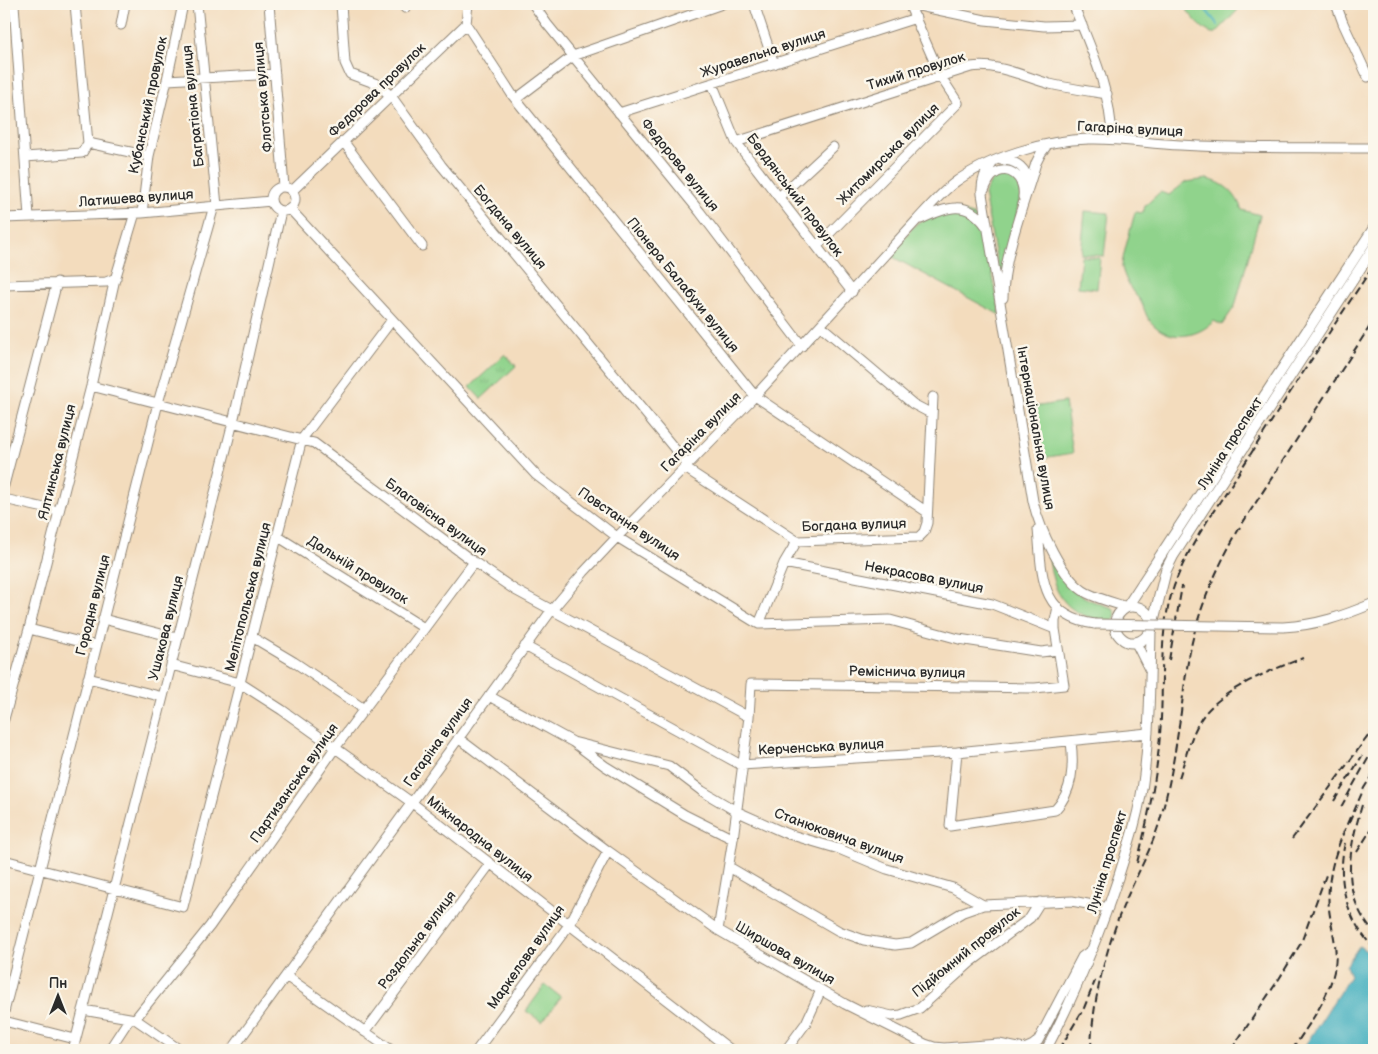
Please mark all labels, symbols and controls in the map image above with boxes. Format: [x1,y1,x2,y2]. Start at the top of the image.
street label: Журавельна вулиця [698,25,828,81]
street label: Кубанський провулок [125,34,171,175]
street label: Федорова провулок [325,39,430,141]
street label: Флотська вулиця [250,41,276,153]
street label: Багратіона вулиця [178,44,208,168]
street label: Тихий провулок [865,48,968,94]
street label: Житомирська вулиця [833,99,943,209]
street label: Федорова вулиця [637,115,723,215]
street label: Гагаріна вулиця [1076,118,1184,140]
street label: Бердянський провулок [743,130,847,260]
street label: Богдана вулиця [470,181,550,273]
street label: Латишева вулиця [77,185,194,211]
street label: Піонера Балабухи вулиця [623,214,743,356]
street label: Інтернаціональна вулиця [1013,345,1059,511]
street label: Гагаріна вулиця [657,388,745,476]
street label: Луніна проспект [1193,393,1266,493]
street label: Ялтинська вулиця [34,402,80,522]
street label: Благовісна вулиця [382,474,490,560]
street label: Повстання вулиця [575,484,683,565]
street label: Богдана вулиця [801,515,907,535]
street label: Мелітопольська вулиця [221,520,275,673]
street label: Дальній провулок [304,532,412,608]
street label: Городня вулиця [72,553,114,657]
street label: Некрасова вулиця [863,557,985,597]
street label: Ушакова вулиця [145,573,187,682]
street label: Реміснича вулиця [848,662,966,682]
street label: Гагаріна вулиця [400,694,476,790]
street label: Партизанська вулиця [246,720,342,846]
street label: Керченська вулиця [757,735,885,759]
street label: Міжнародна вулиця [424,792,537,886]
street label: Станюковича вулиця [772,805,906,867]
street label: Луніна проспект [1083,808,1131,916]
street label: Роздольна вулиця [374,887,460,993]
street label: Маркелова вулиця [484,901,568,1012]
street label: Підйомний провулок [908,903,1024,1001]
street label: Ширшова вулиця [732,918,838,989]
north arrow [32,972,82,1022]
text: Пн [49,975,67,992]

